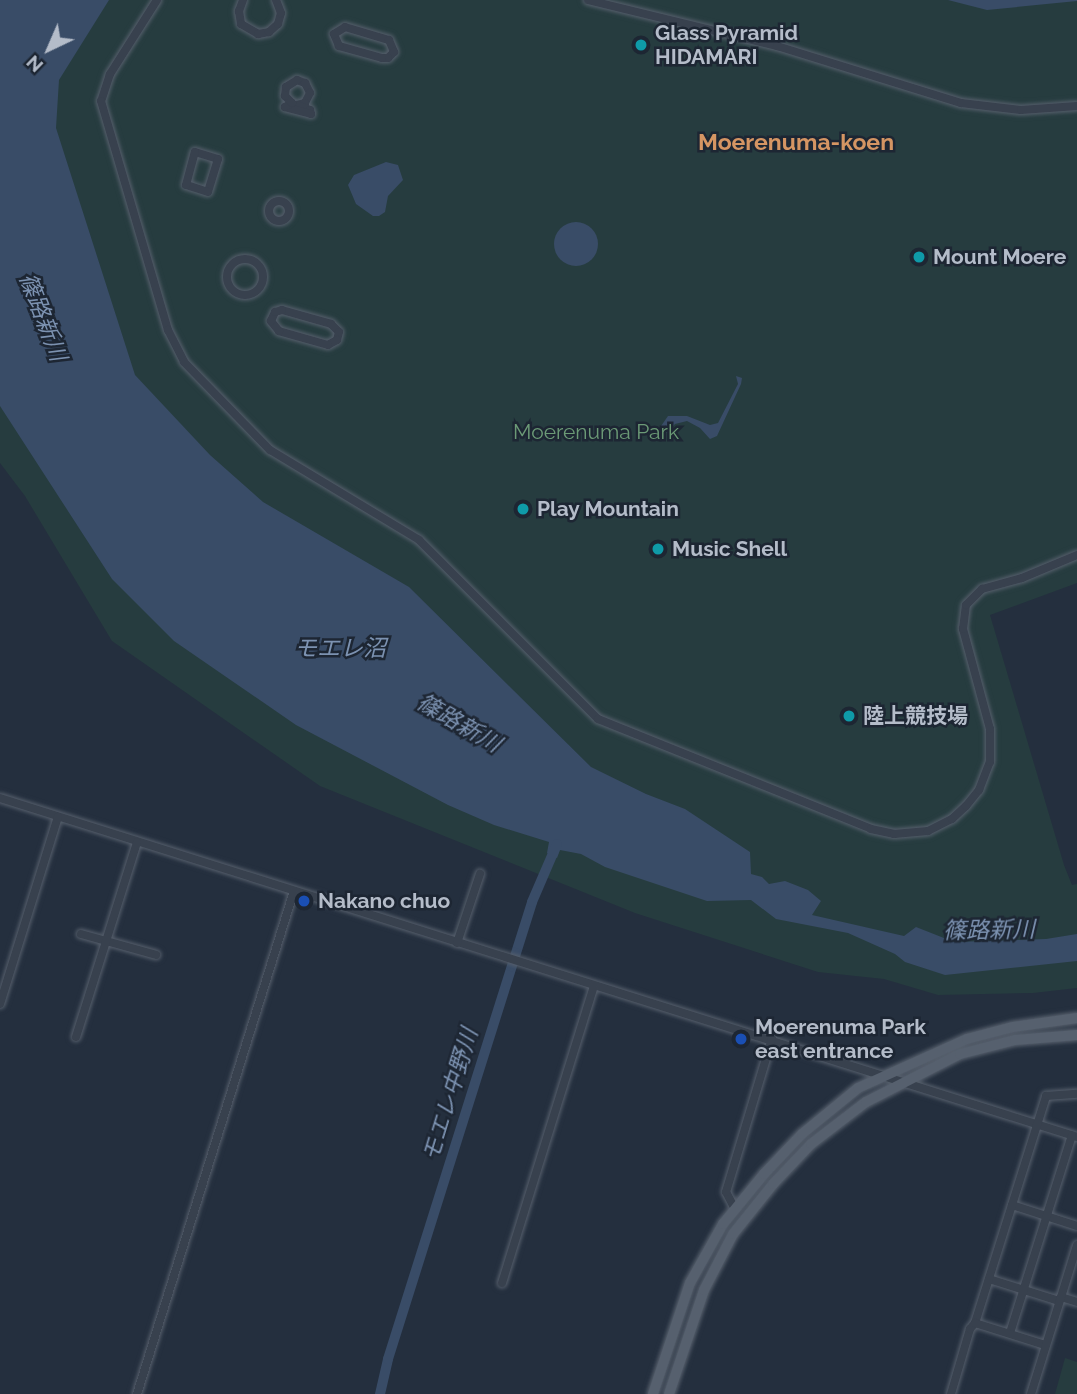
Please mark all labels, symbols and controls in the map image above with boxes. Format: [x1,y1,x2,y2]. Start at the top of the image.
north arrow [14,14,84,84]
place label: Glass Pyramid HIDAMARI [655,20,798,70]
marker: Glass Pyramid HIDAMARI [633,37,649,53]
text: N [22,51,47,77]
district label: Moerenuma-koen [698,128,894,156]
place label: Mount Moere [933,244,1066,270]
marker: Mount Moere [911,249,927,265]
water label: 篠路新川 [14,269,72,365]
park label: Moerenuma Park [513,419,679,445]
place label: Play Mountain [537,496,679,522]
marker: Play Mountain [515,501,531,517]
place label: Music Shell [672,536,787,562]
marker: Music Shell [650,541,666,557]
water label: モエレ沼 [294,634,386,662]
water label: 篠路新川 [412,688,506,758]
place label: 陸上競技場 [863,703,968,729]
marker: 陸上競技場 [841,708,857,724]
place label: Nakano chuo [318,888,450,914]
marker: Nakano chuo [296,893,312,909]
water label: 篠路新川 [943,915,1035,945]
place label: Moerenuma Park east entrance [755,1014,926,1064]
water label: モエレ中野川 [417,1025,483,1165]
marker: Moerenuma Park east entrance [733,1031,749,1047]

